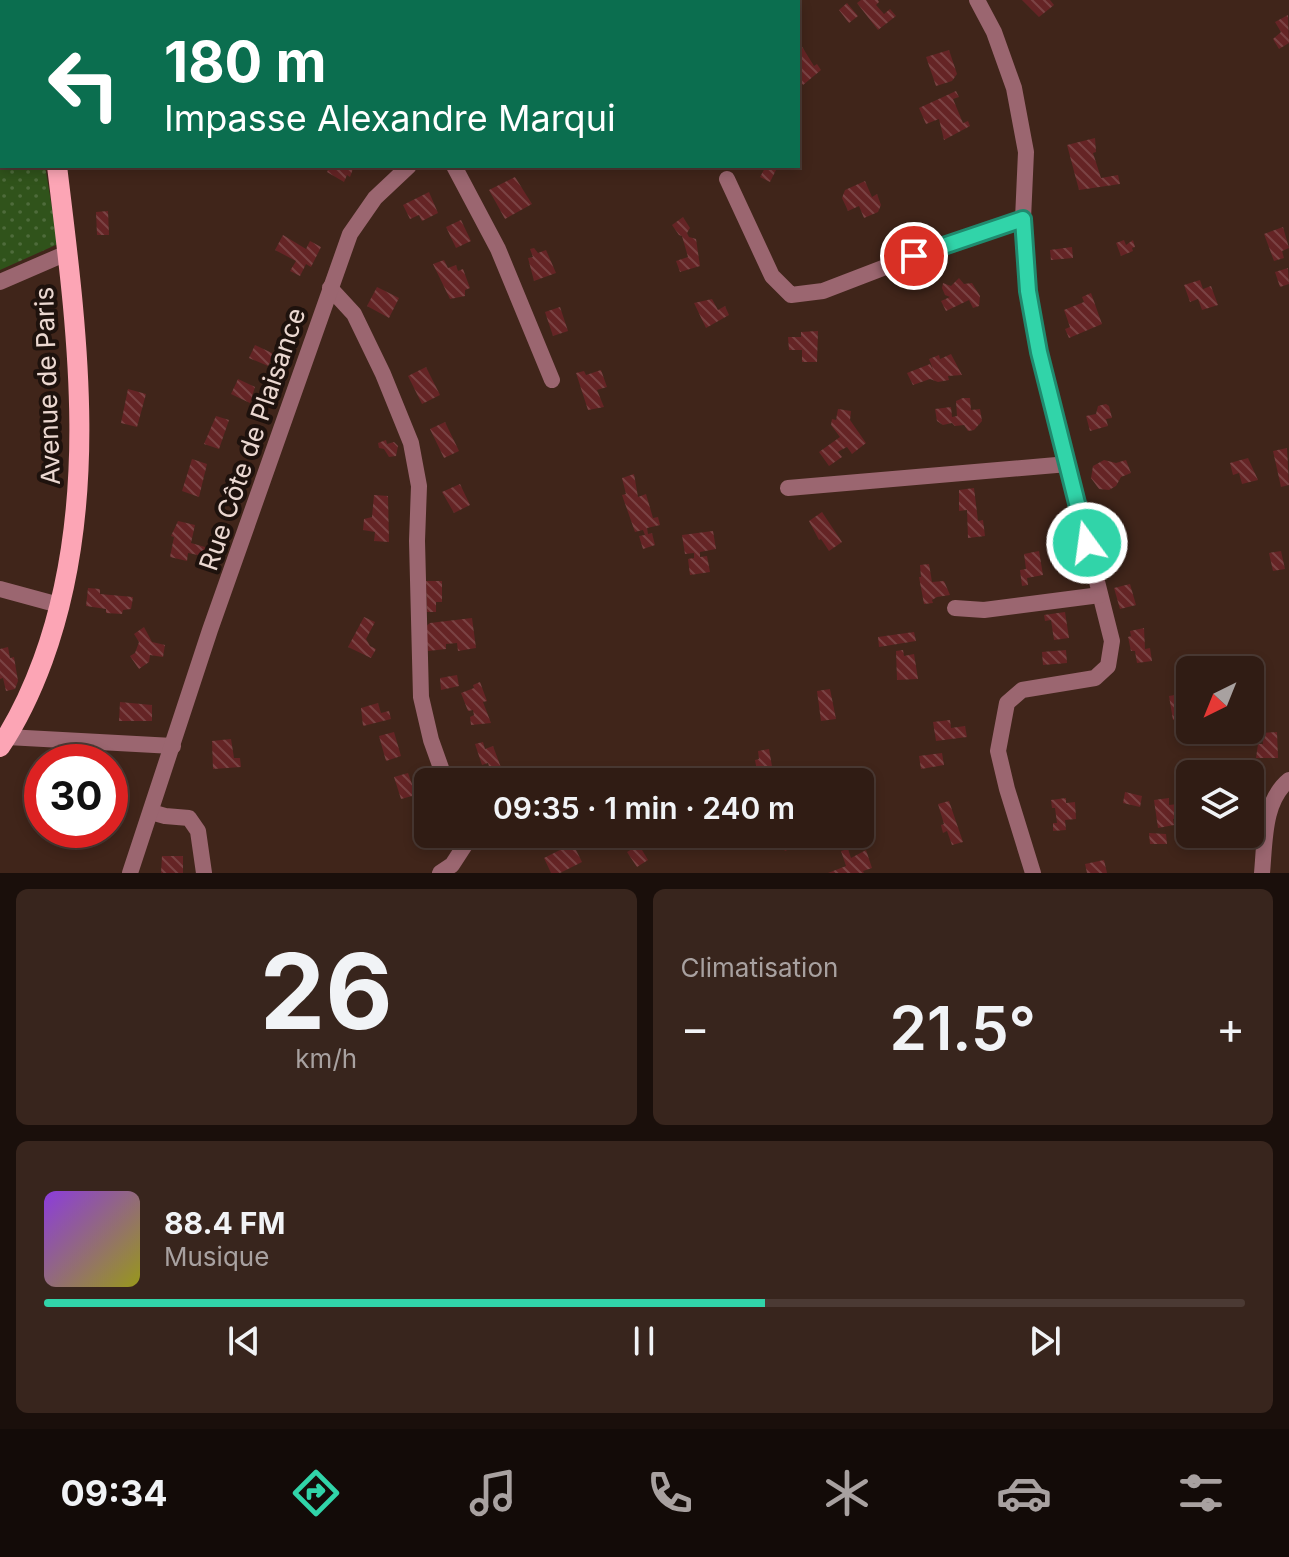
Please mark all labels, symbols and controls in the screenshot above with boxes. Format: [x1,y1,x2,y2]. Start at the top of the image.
text: 180 m [164,28,327,96]
icon: left [32,32,136,136]
text: Impasse Alexandre Marqui [164,96,616,140]
pin [880,222,948,290]
icon: arrive [892,234,936,278]
street label: Avenue de Paris [28,286,66,486]
street label: Rue Côte de Plaisance [192,304,312,574]
position arrow [1045,501,1129,585]
north arrow [1176,656,1264,744]
map controls [1176,656,1264,848]
speed limit sign: 30 [24,744,128,848]
button: layers [1176,760,1264,848]
text: 09:35 · 1 min · 240 m [493,790,795,826]
text: 26 [260,928,393,1054]
text: Climatisation [681,952,838,983]
text: 21.5° [890,992,1036,1064]
text: − [681,1001,710,1055]
text: + [1216,1001,1245,1055]
text: km/h [295,1043,357,1074]
text: 88.4 FM [164,1205,285,1241]
text: Musique [164,1241,269,1272]
icon: previous [222,1319,266,1363]
icon: pause [622,1319,666,1363]
icon: next [1023,1319,1067,1363]
icon: directions [288,1465,344,1521]
icon: music [465,1465,521,1521]
icon: phone [642,1465,698,1521]
icon: climate [819,1465,875,1521]
icon: car [996,1465,1052,1521]
icon: filters [1173,1465,1229,1521]
text: 09:34 [60,1471,168,1515]

